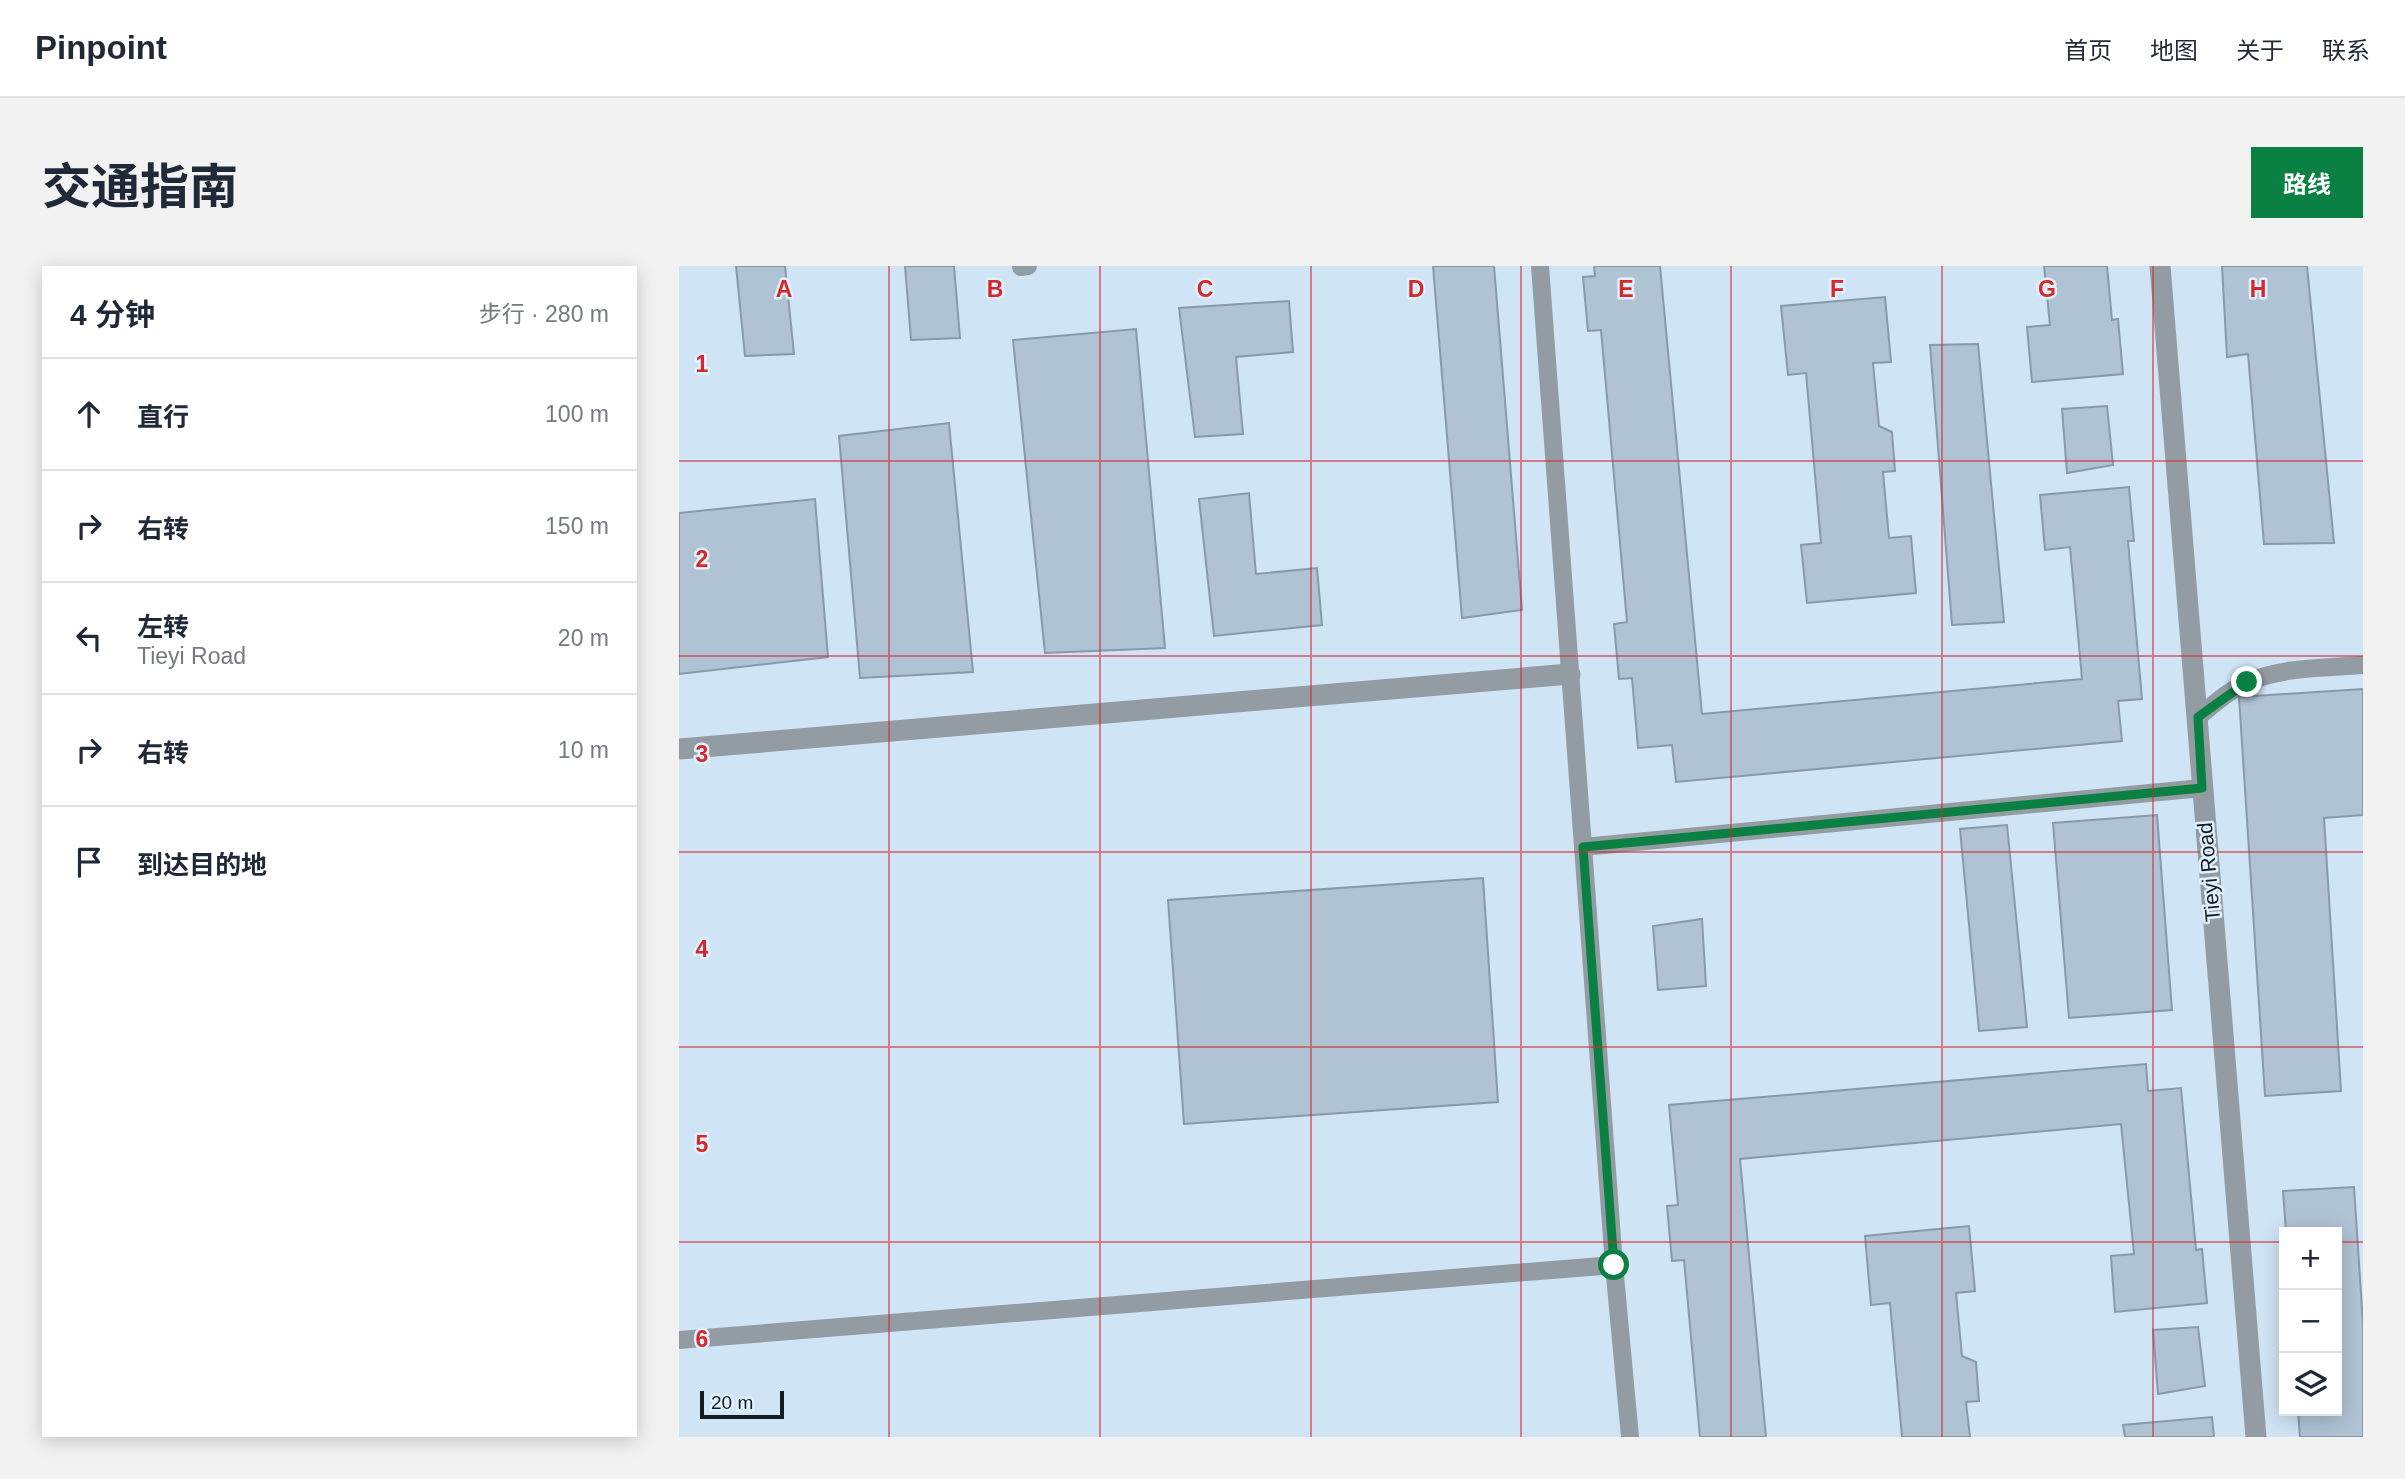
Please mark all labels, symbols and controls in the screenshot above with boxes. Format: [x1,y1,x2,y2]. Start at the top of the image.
text: Pinpoint [35,29,167,66]
text: 首页 [2064,37,2112,64]
text: 地图 [2150,37,2198,64]
text: 关于 [2236,37,2284,64]
text: 联系 [2322,37,2370,64]
button: 路线 [2251,147,2363,218]
text: 交通指南 [42,160,238,214]
text: A [776,276,792,302]
text: B [987,276,1003,302]
text: C [1197,276,1213,302]
text: D [1408,276,1424,302]
text: E [1618,276,1634,302]
text: F [1830,276,1844,302]
text: G [2038,276,2056,302]
text: H [2250,276,2266,302]
text: 4 分钟 [70,298,155,331]
text: 步行 · 280 m [479,301,609,327]
text: 1 [696,351,709,377]
icon: ahead [70,395,108,433]
text: 100 m [545,401,609,427]
text: 直行 [137,402,189,432]
icon: right [70,507,108,545]
text: 150 m [545,513,609,539]
text: 右转 [137,514,189,544]
text: 2 [696,546,708,572]
text: 左转 [137,612,189,642]
icon: left [70,619,108,657]
text: 20 m [558,625,609,651]
text: Tieyi Road [137,643,246,669]
route end [2231,666,2262,697]
icon: right [70,731,108,769]
text: 10 m [558,737,609,763]
text: 右转 [137,738,189,768]
text: 3 [696,741,708,767]
street label: Tieyi Road [2193,821,2224,923]
icon: arrive [70,843,108,881]
text: 到达目的地 [137,850,267,880]
text: 4 [696,936,709,962]
text: 5 [696,1131,709,1157]
map controls [2279,1227,2342,1416]
button: + [2279,1227,2342,1290]
route start [1598,1249,1629,1280]
button: − [2279,1290,2342,1353]
text: 6 [696,1326,708,1352]
button: layers [2279,1353,2342,1416]
scale bar [700,1388,784,1420]
text: 20 m [711,1392,753,1413]

